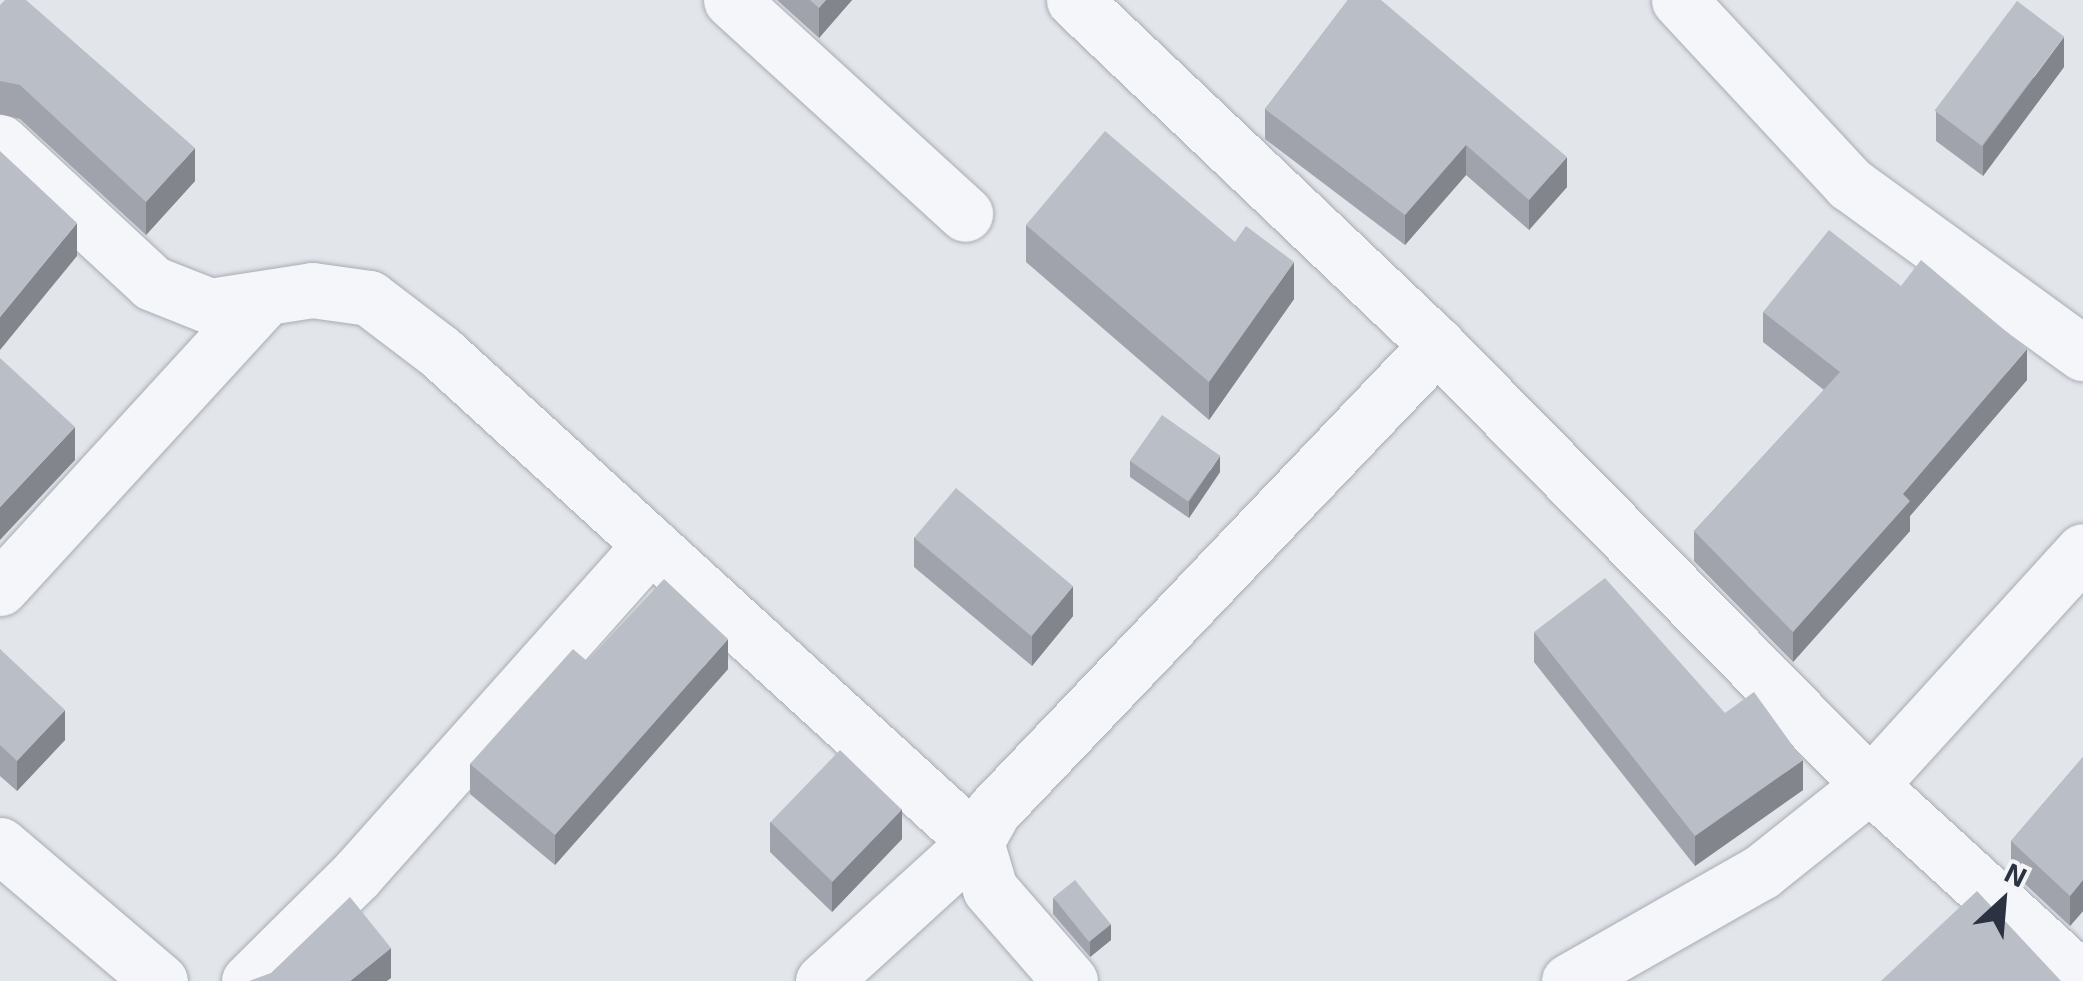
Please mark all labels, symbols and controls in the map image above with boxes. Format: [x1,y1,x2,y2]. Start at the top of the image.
north arrow [1953,851,2053,951]
text: N [2000,854,2033,894]

